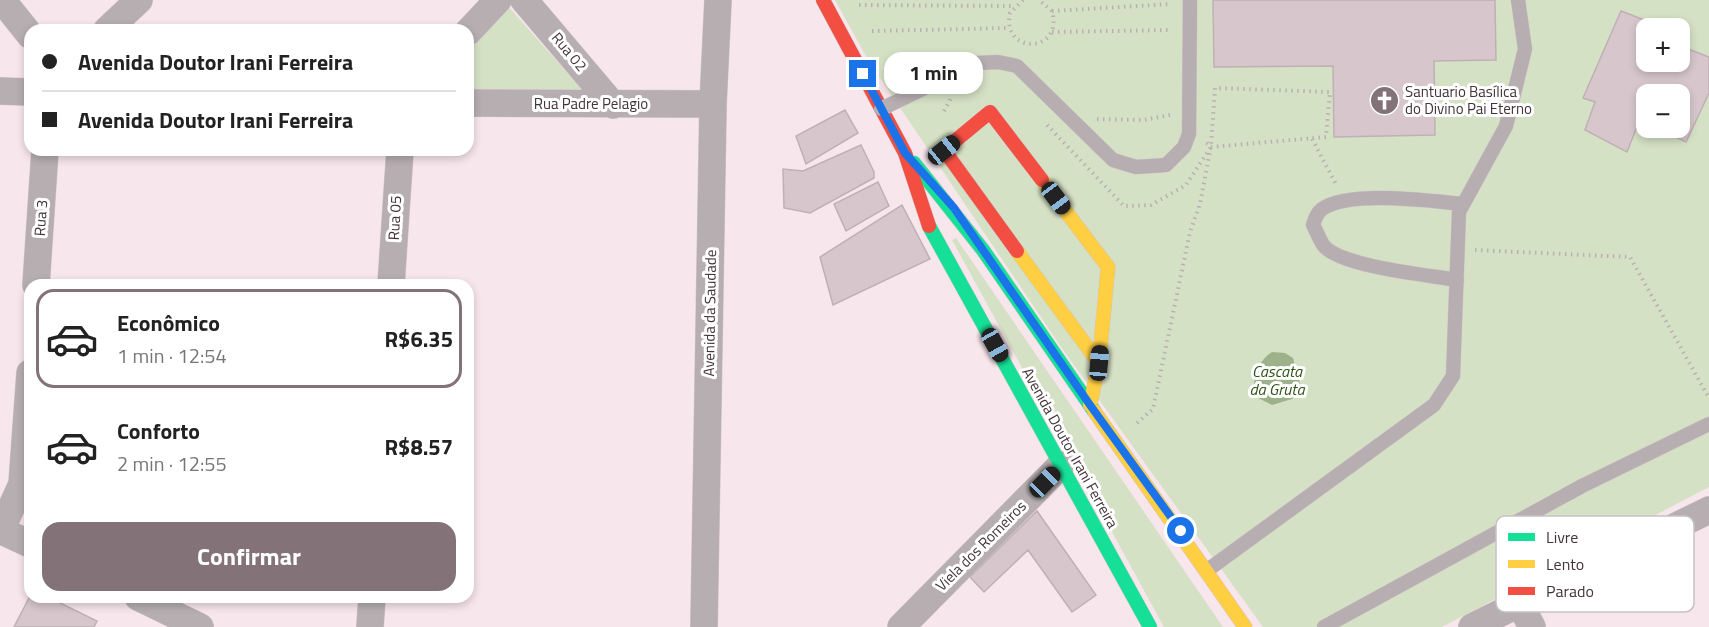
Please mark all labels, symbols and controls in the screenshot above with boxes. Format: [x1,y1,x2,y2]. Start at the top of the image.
map controls [1636,18,1690,138]
button: + [1636,18,1690,72]
street label: Rua 02 [546,27,593,76]
text: Avenida Doutor Irani Ferreira [78,45,353,79]
callout: 1 min [884,53,983,95]
text: 1 min [909,57,958,88]
route end [849,60,876,87]
place label: Santuario Basílica do Divino Pai Eterno [1405,80,1532,120]
button: − [1636,84,1690,138]
church icon: Santuario Basílica do Divino Pai Eterno [1368,85,1400,117]
street label: Rua Padre Pelagio [534,92,648,115]
text: Avenida Doutor Irani Ferreira [78,103,353,137]
car [924,132,964,168]
car [1038,178,1074,218]
street label: Rua 05 [382,195,407,241]
street label: Rua 3 [28,199,53,237]
street label: Avenida da Saudade [697,249,722,377]
text: Econômico [117,306,220,340]
icon: car [45,312,99,366]
text: R$6.35 [384,322,453,356]
car [978,325,1012,365]
text: 1 min · 12:54 [117,340,227,371]
car [1088,344,1110,382]
water label: Cascata da Gruta [1250,359,1305,401]
street label: Avenida Doutor Irani Ferreira [1017,363,1125,533]
text: Conforto [117,414,200,448]
icon: car [45,420,99,474]
text: R$8.57 [384,430,453,464]
text: 2 min · 12:55 [117,448,227,479]
car [1026,463,1064,501]
street label: Viela dos Romeiros [930,495,1031,596]
legend [1496,516,1694,612]
route start [1167,517,1194,544]
button: Confirmar [42,522,456,591]
text: Livre [1546,525,1578,549]
text: Lento [1546,552,1584,576]
text: Parado [1546,579,1594,603]

